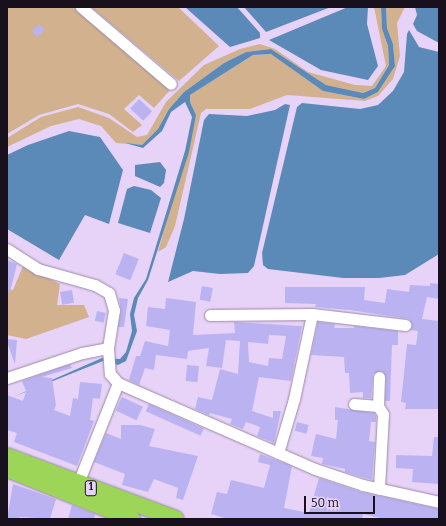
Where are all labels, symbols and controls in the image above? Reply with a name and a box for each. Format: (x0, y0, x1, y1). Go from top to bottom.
road number: 1 (84, 480, 98, 496)
scale bar (306, 488, 377, 514)
text: 50 m (311, 496, 339, 510)

